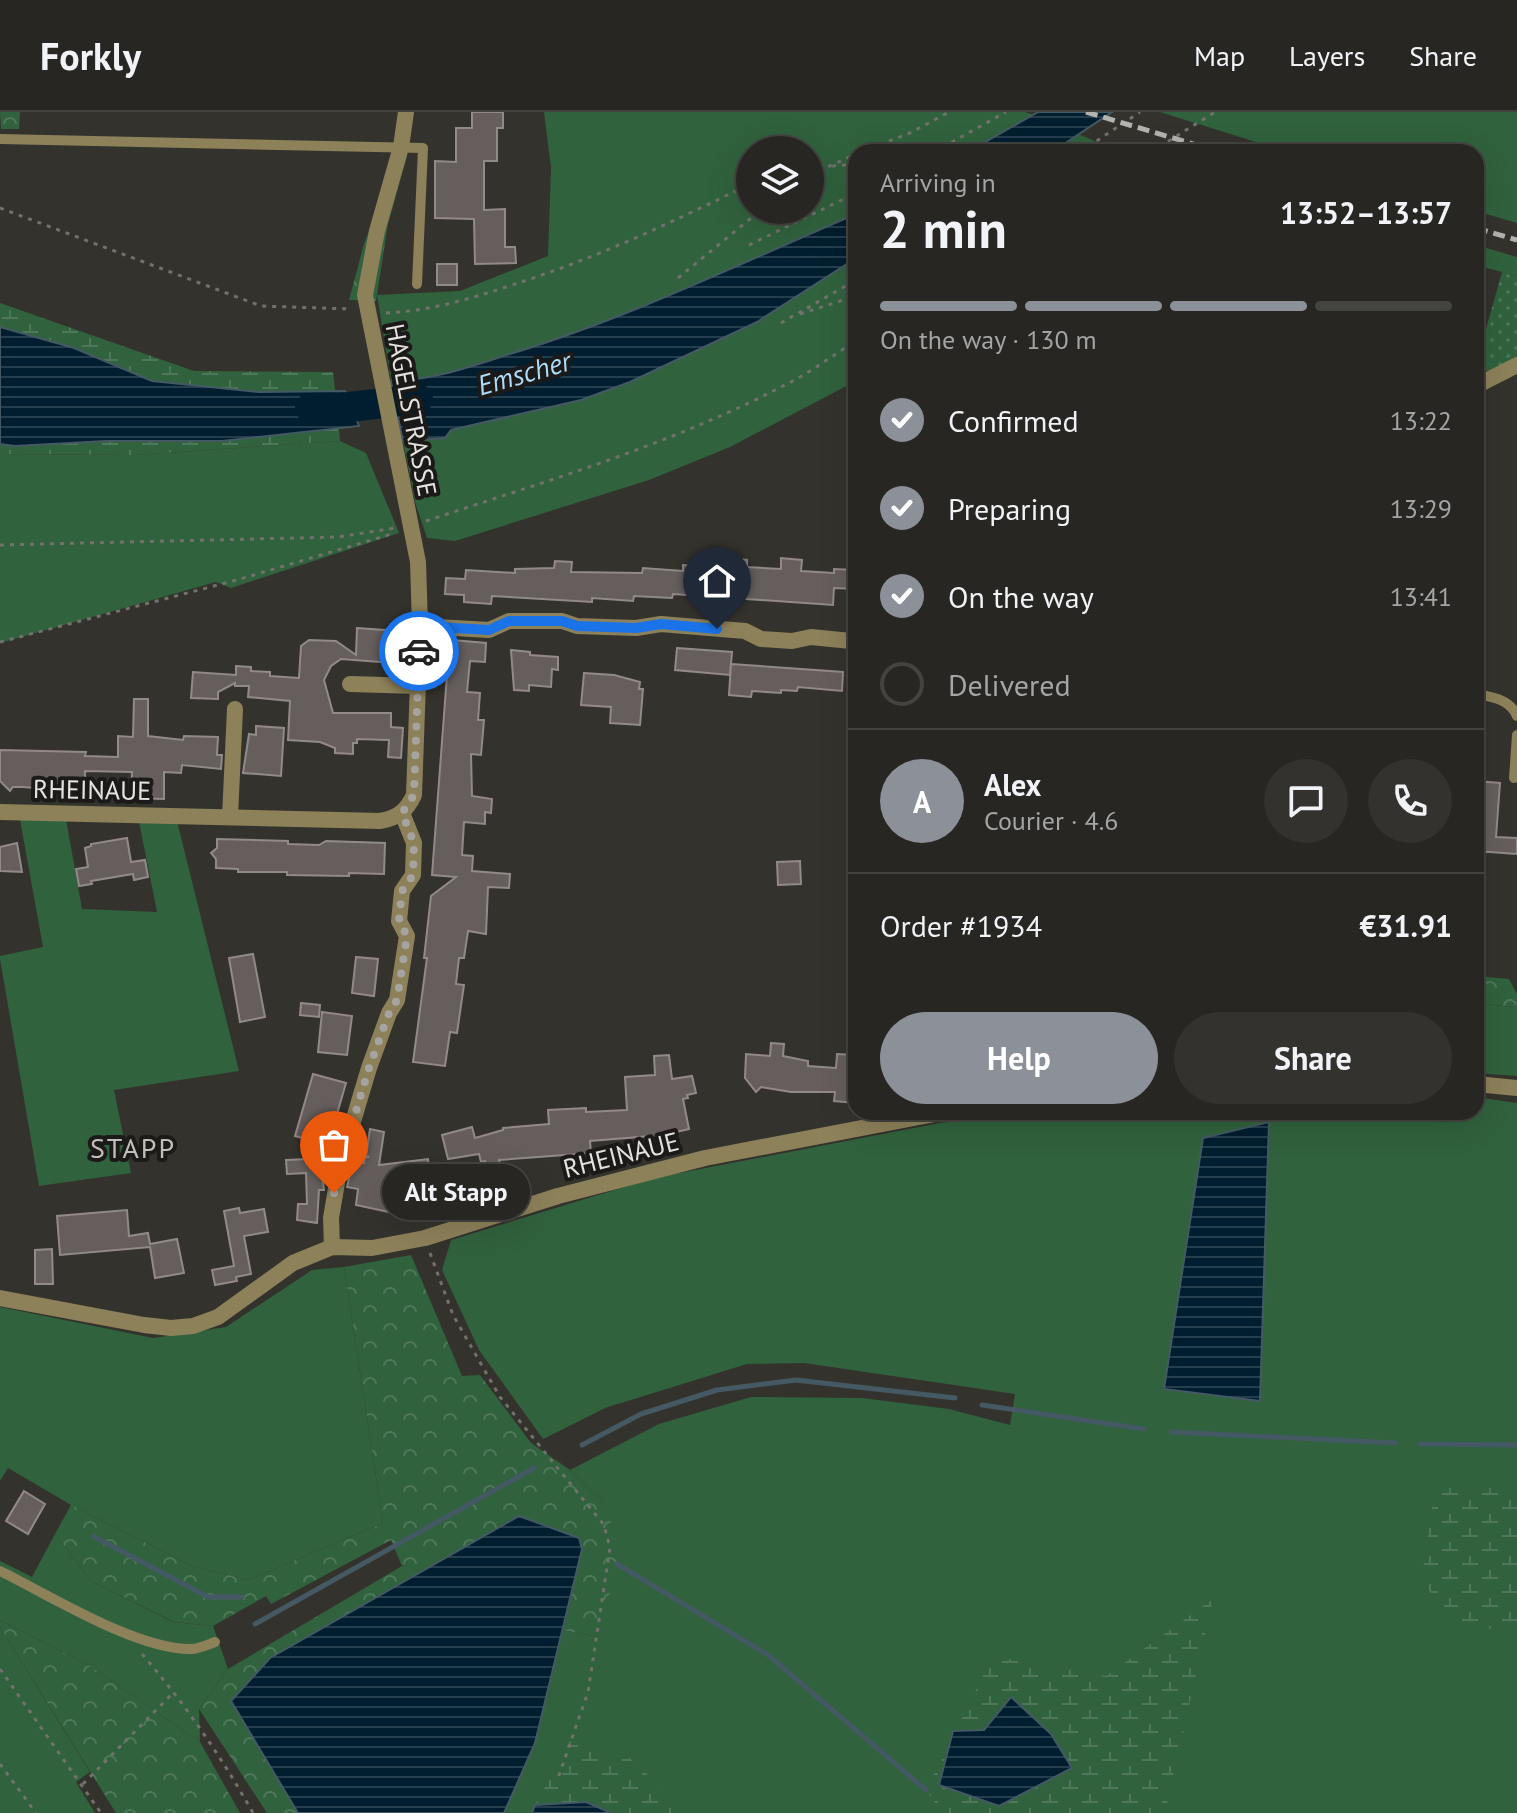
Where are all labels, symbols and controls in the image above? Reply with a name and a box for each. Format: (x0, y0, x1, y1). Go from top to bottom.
text: Forkly (40, 31, 141, 80)
text: Map (1194, 37, 1245, 74)
text: Layers (1289, 37, 1365, 74)
text: Share (1409, 37, 1477, 74)
map controls (736, 136, 824, 224)
button: layers (736, 136, 824, 224)
text: Arriving in (880, 166, 996, 199)
text: 13:52–13:57 (1280, 193, 1452, 232)
text: 2 min (880, 195, 1007, 262)
street label: HAGELSTRASSE (379, 321, 444, 499)
text: On the way · 130 m (880, 323, 1097, 356)
water label: Emscher (473, 341, 577, 403)
icon: check (880, 398, 924, 442)
text: Confirmed (948, 401, 1079, 440)
text: 13:22 (1390, 404, 1452, 437)
icon: check (880, 486, 924, 530)
text: Preparing (948, 489, 1071, 528)
text: 13:29 (1390, 492, 1452, 525)
pin (683, 547, 751, 629)
icon: home (695, 559, 739, 603)
icon: check (880, 574, 924, 618)
text: On the way (948, 577, 1094, 616)
text: 13:41 (1390, 580, 1452, 613)
courier (379, 611, 459, 691)
icon: car (397, 629, 441, 673)
text: Delivered (948, 665, 1071, 704)
button: chat (1264, 759, 1348, 843)
button: phone (1368, 759, 1452, 843)
text: Alex (984, 765, 1041, 804)
street label: RHEINAUE (33, 772, 151, 807)
text: A (913, 782, 931, 821)
text: Courier · 4.6 (984, 804, 1118, 837)
text: Order #1934 (880, 906, 1042, 945)
text: €31.91 (1360, 906, 1452, 945)
button: Help (880, 1012, 1158, 1104)
button: Share (1174, 1012, 1452, 1104)
pin (300, 1111, 368, 1193)
icon: bag (312, 1123, 356, 1167)
street label: RHEINAUE (560, 1124, 682, 1185)
district label: STAPP (90, 1129, 176, 1166)
callout: Alt Stapp (382, 1165, 530, 1221)
text: Alt Stapp (405, 1175, 507, 1208)

